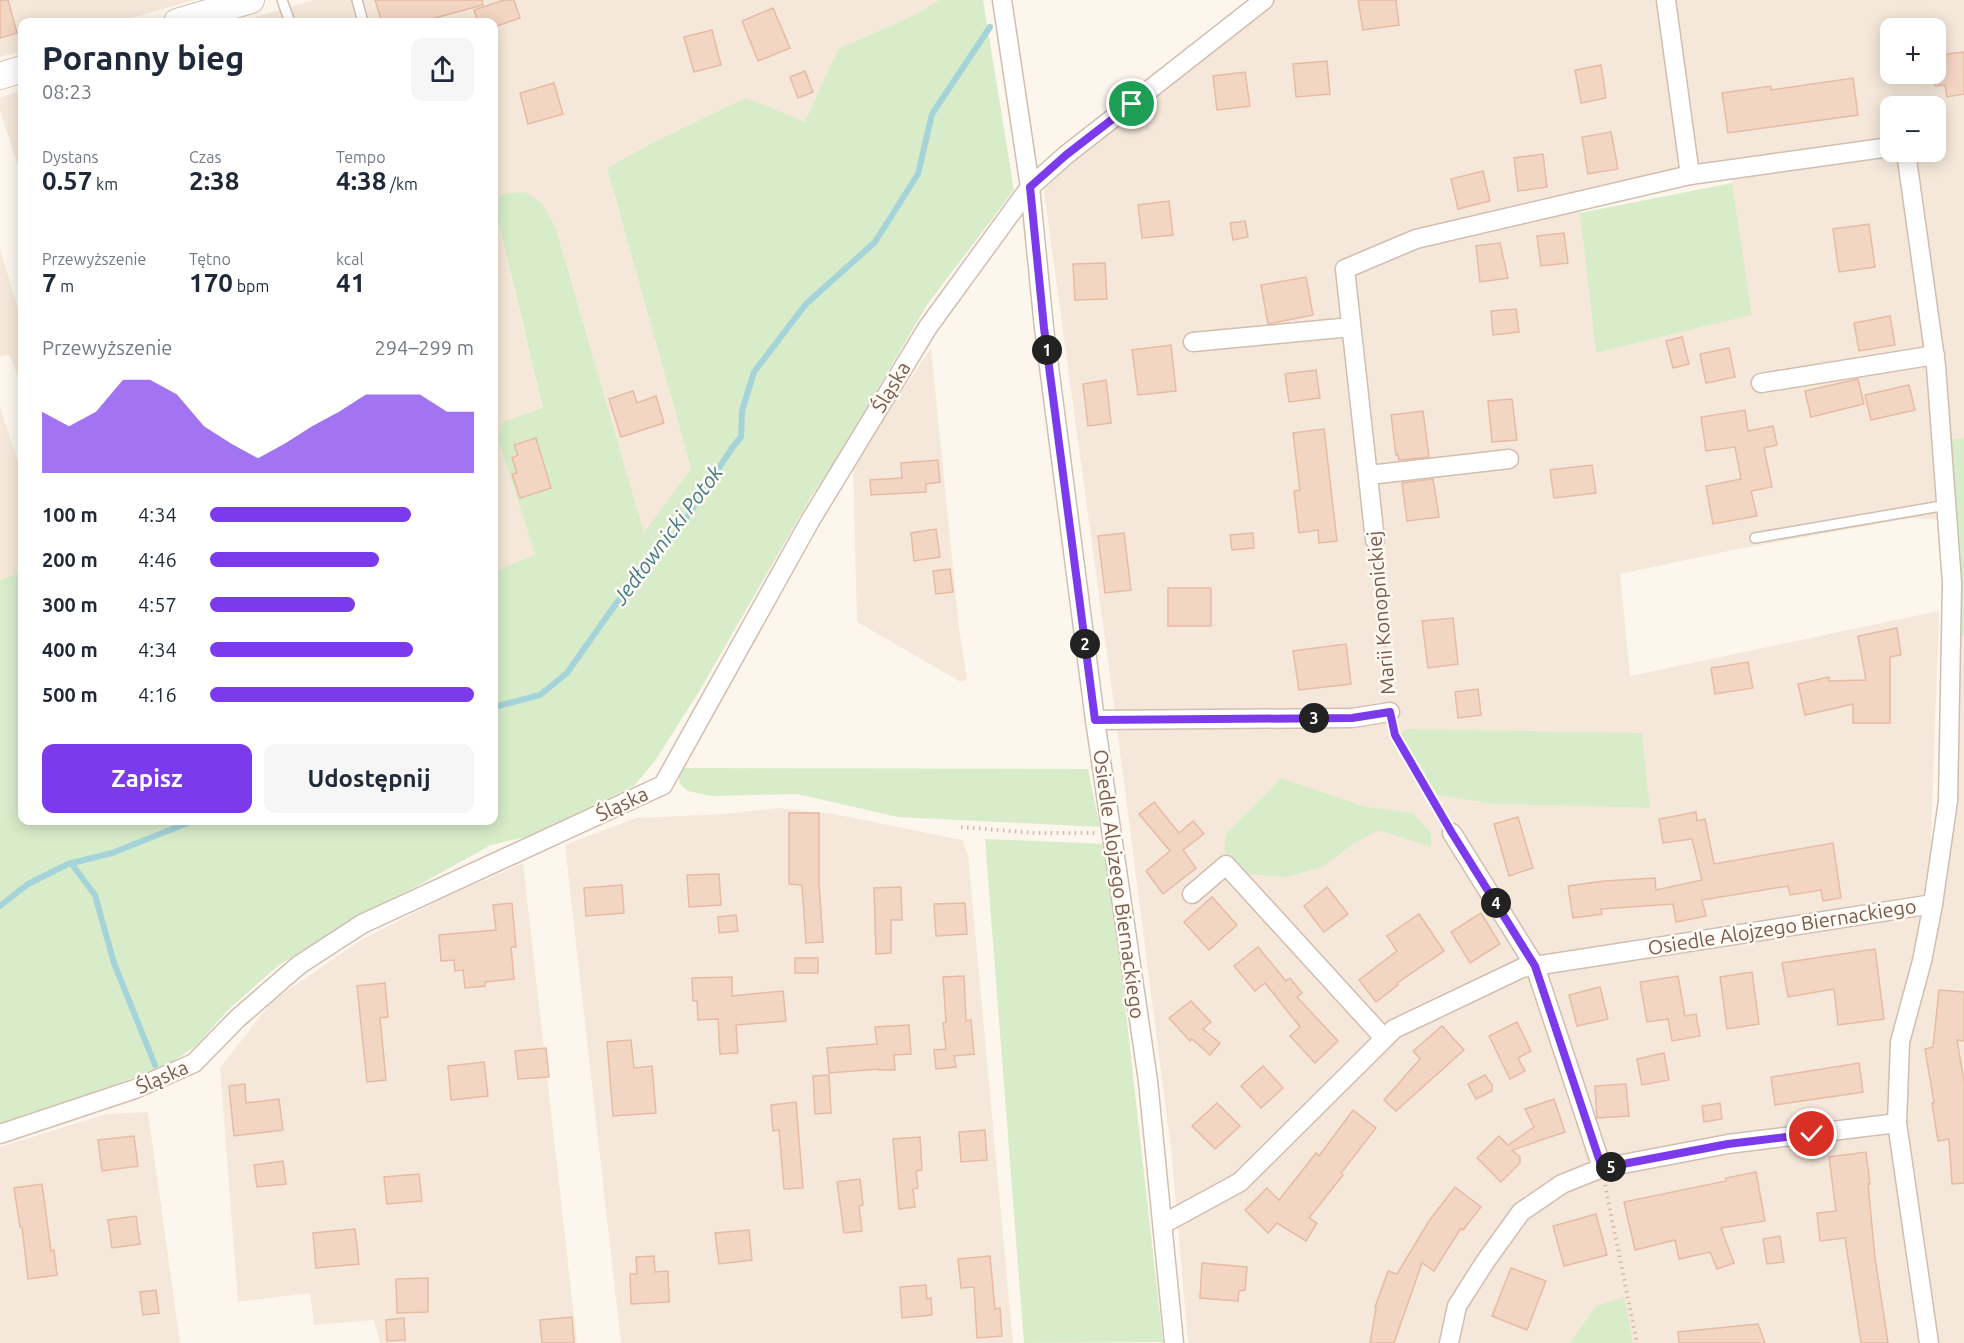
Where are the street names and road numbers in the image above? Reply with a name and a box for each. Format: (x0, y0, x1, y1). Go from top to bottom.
street label: Śląska (867, 357, 915, 416)
street label: Marii Konopnickiej (1362, 530, 1399, 696)
street label: Osiedle Alojzego Biernackiego (1089, 748, 1150, 1020)
street label: Śląska (592, 781, 652, 826)
street label: Osiedle Alojzego Biernackiego (1646, 894, 1918, 959)
street label: Śląska (132, 1055, 192, 1098)

